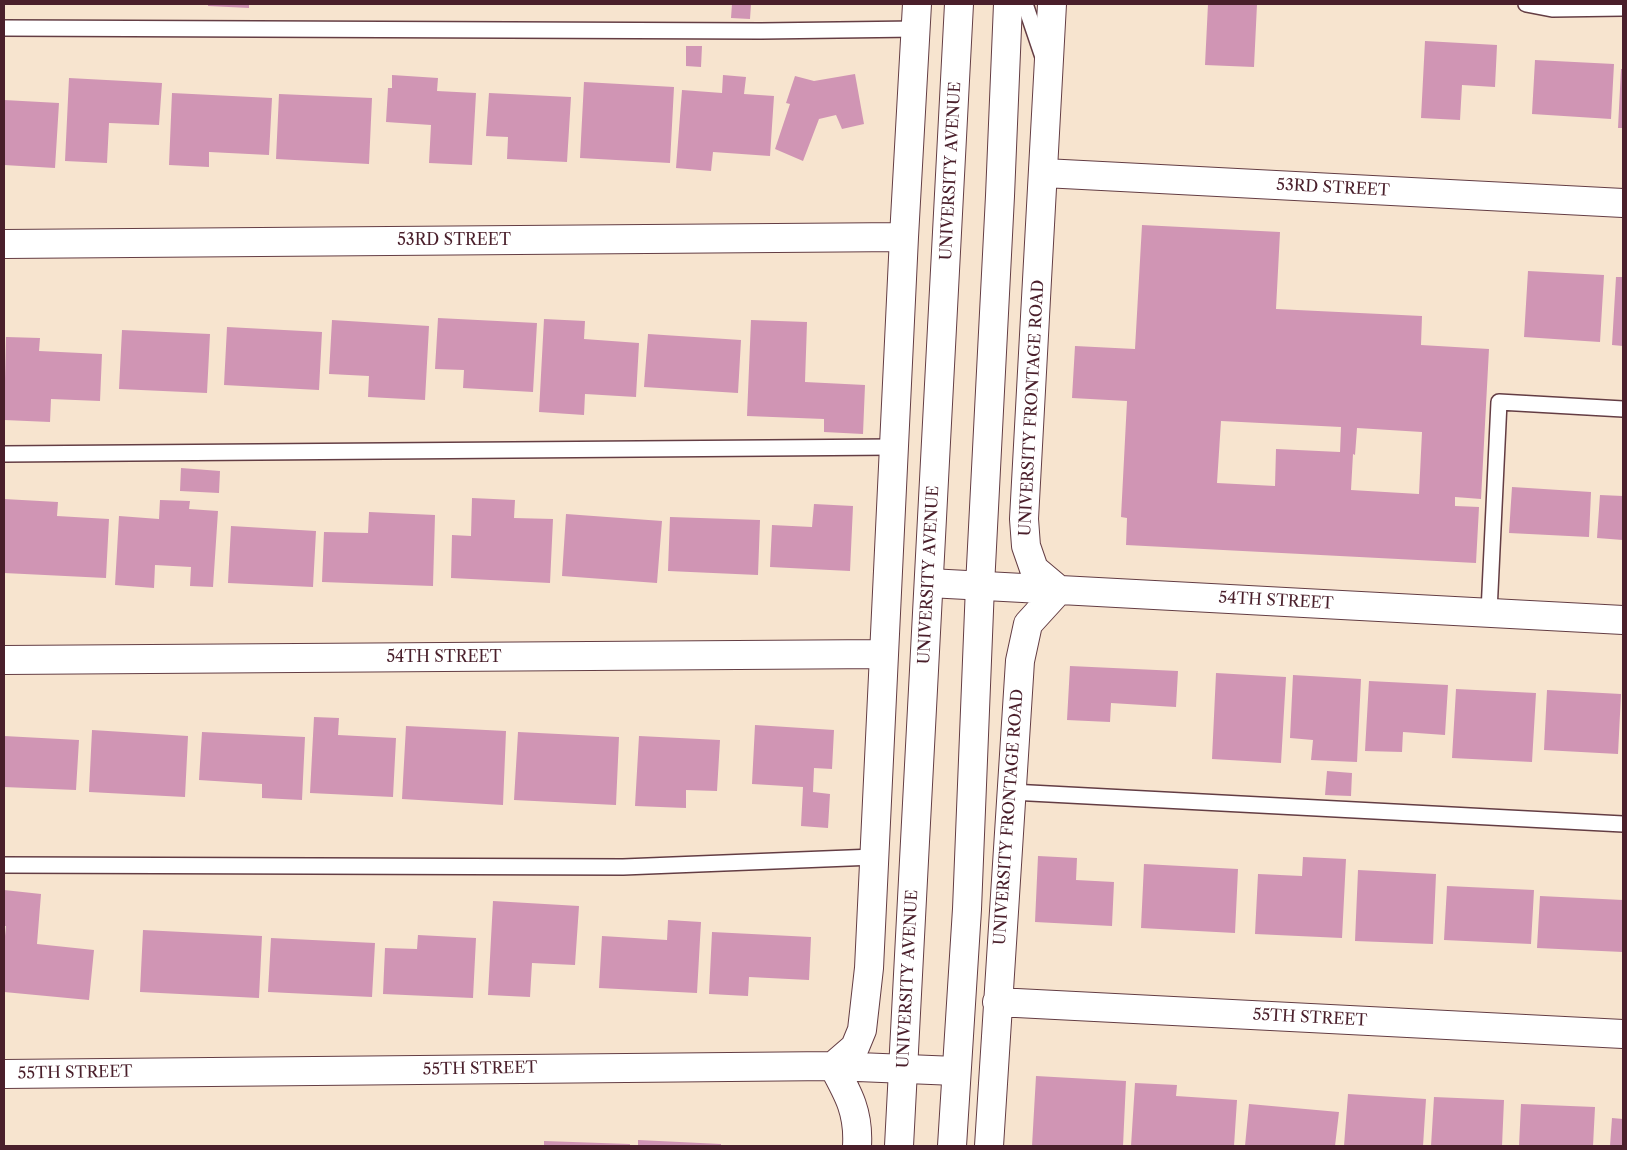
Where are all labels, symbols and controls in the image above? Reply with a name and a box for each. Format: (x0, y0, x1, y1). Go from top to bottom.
street label: UNIVERSITY AVENUE (937, 81, 965, 261)
street label: 53RD STREET (1276, 175, 1390, 201)
street label: 53RD STREET (397, 230, 511, 250)
street label: UNIVERSITY FRONTAGE ROAD (1016, 279, 1048, 537)
street label: UNIVERSITY AVENUE (915, 485, 943, 665)
street label: 54TH STREET (1218, 588, 1334, 614)
street label: 54TH STREET (386, 647, 502, 667)
street label: UNIVERSITY FRONTAGE ROAD (990, 688, 1028, 946)
street label: UNIVERSITY AVENUE (894, 889, 922, 1069)
street label: 55TH STREET (1252, 1005, 1368, 1031)
street label: 55TH STREET (423, 1058, 537, 1080)
street label: 55TH STREET (18, 1062, 132, 1084)

